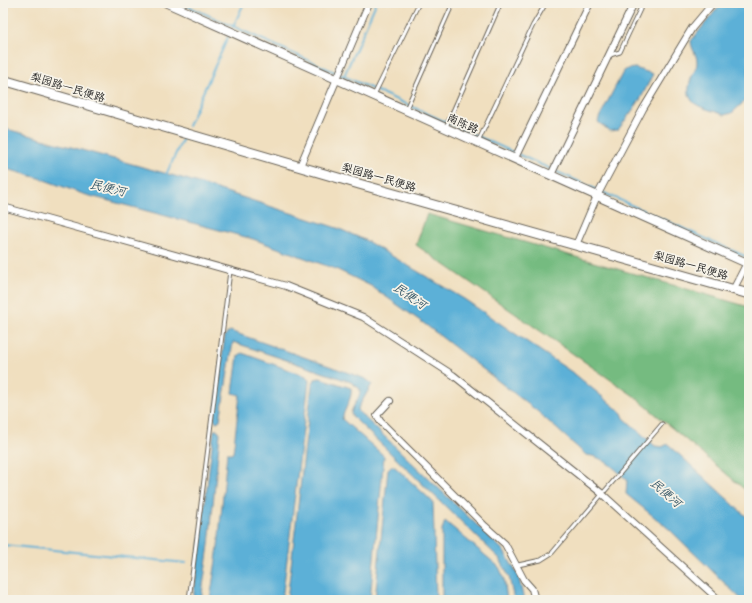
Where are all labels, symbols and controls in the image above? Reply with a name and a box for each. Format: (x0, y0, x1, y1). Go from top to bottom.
street label: 梨园路一民便路 (29, 69, 107, 105)
street label: 南陈路 (445, 110, 481, 136)
street label: 梨园路一民便路 (340, 160, 418, 194)
water label: 民便河 (89, 176, 129, 199)
street label: 梨园路一民便路 (652, 248, 730, 282)
water label: 民便河 (391, 279, 431, 313)
water label: 民便河 (648, 475, 686, 511)

